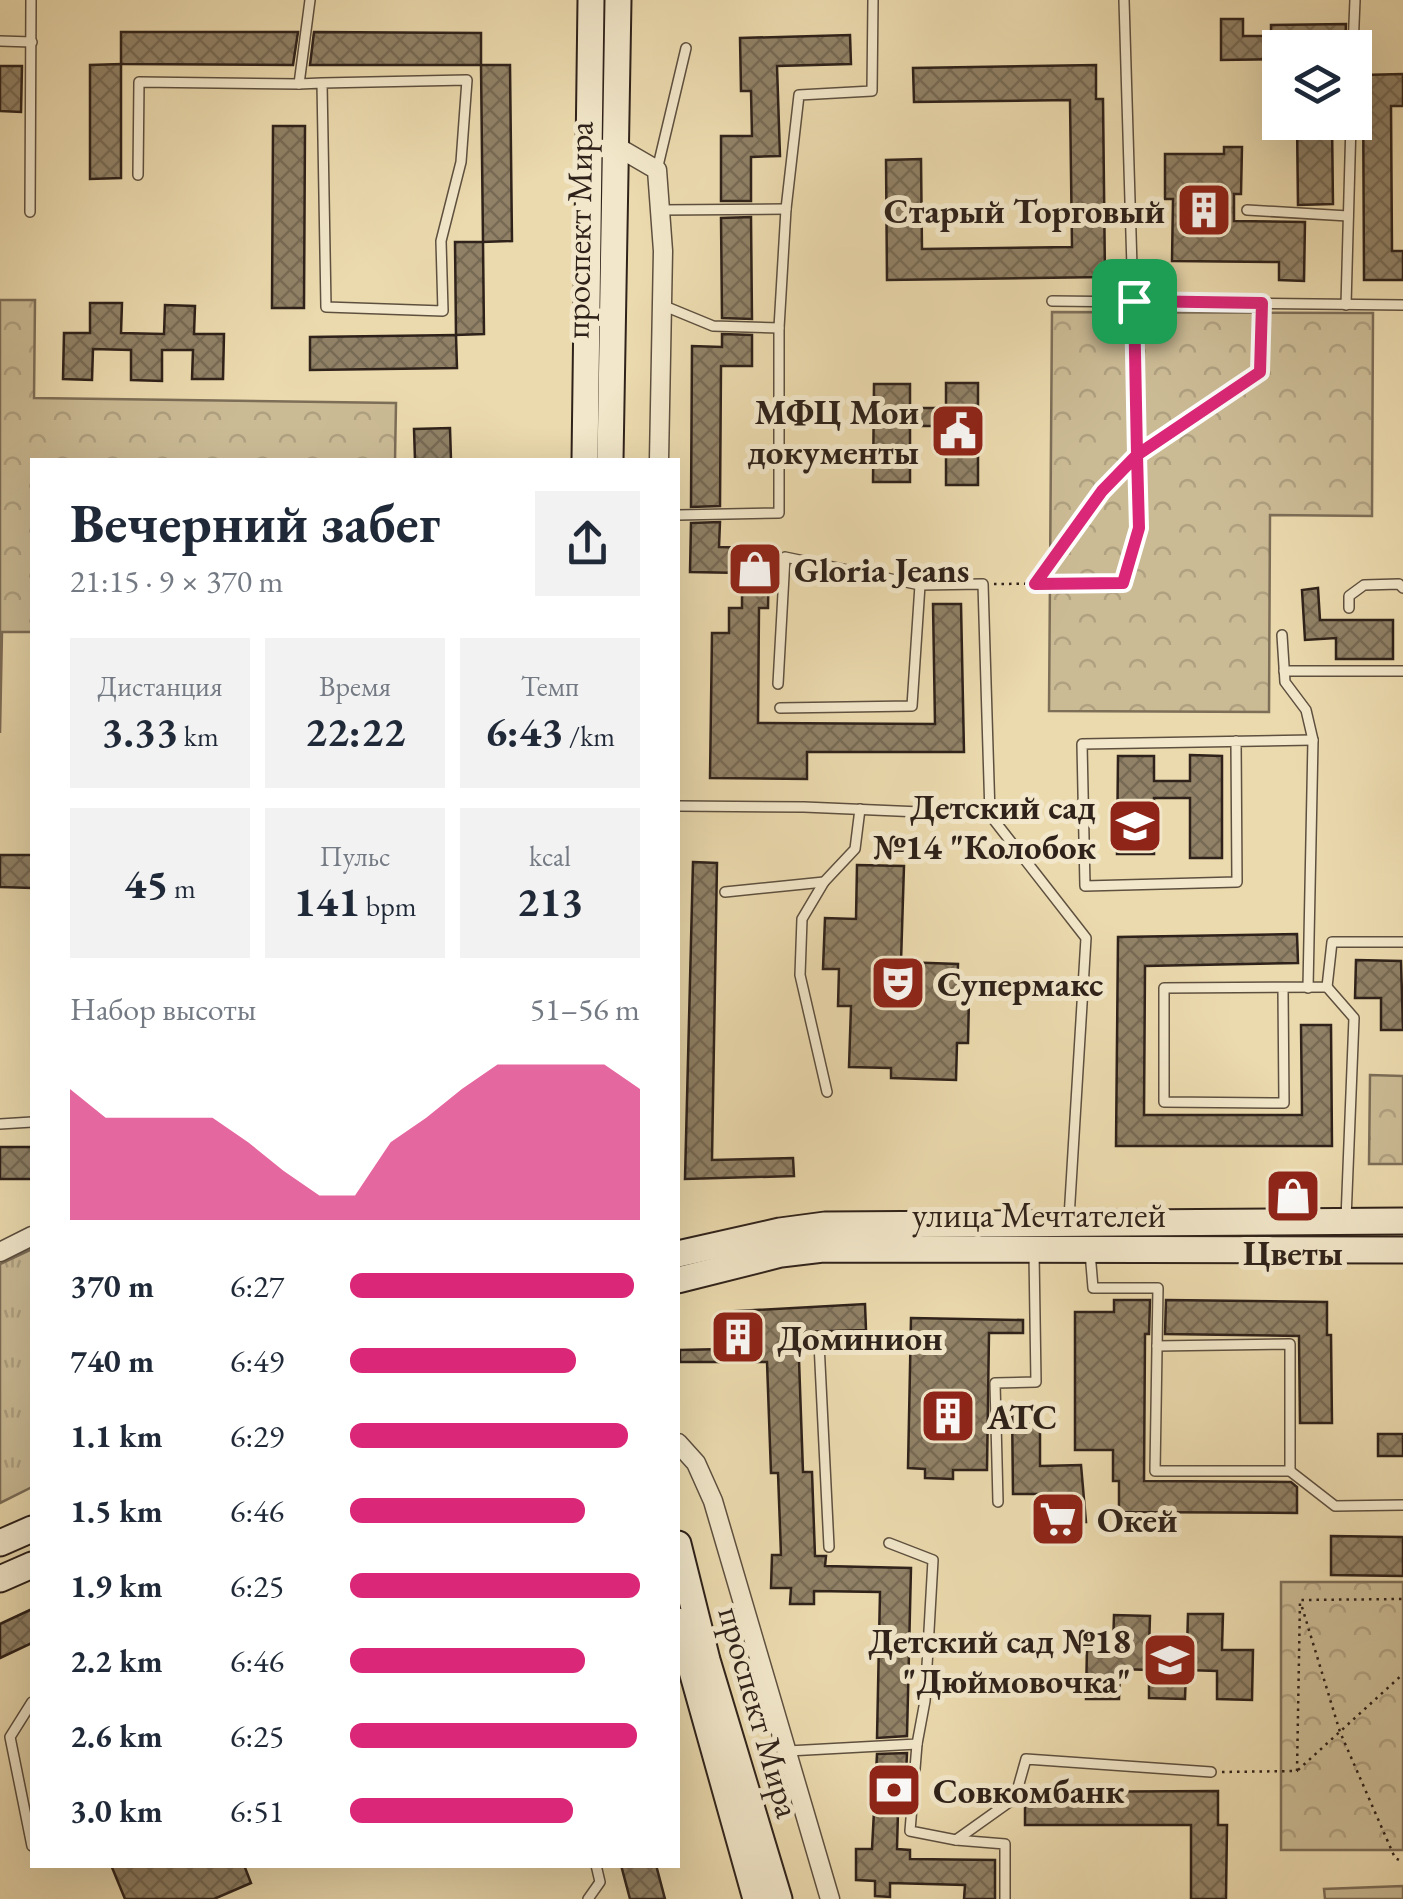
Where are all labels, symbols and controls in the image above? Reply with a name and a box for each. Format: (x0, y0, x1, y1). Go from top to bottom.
map controls (1262, 30, 1372, 140)
button: layers (1262, 30, 1372, 140)
street label: проспект Мира (554, 121, 603, 339)
building icon: Старый Торговый (1174, 180, 1234, 240)
place label: Старый Торговый (884, 188, 1165, 233)
pin (1092, 259, 1177, 344)
icon: arrive (1107, 274, 1162, 329)
place label: МФЦ Мои документы (747, 389, 919, 474)
public building icon: МФЦ Мои документы (928, 401, 988, 461)
text: Вечерний забег (70, 487, 440, 558)
button: share (535, 491, 640, 596)
shop icon: Gloria Jeans (725, 539, 785, 599)
place label: Gloria Jeans (794, 547, 969, 592)
text: 21:15 · 9 × 370 m (70, 560, 283, 602)
text: Дистанция (98, 668, 222, 704)
text: Время (319, 668, 391, 704)
text: Темп (521, 668, 579, 704)
text: 3.33 (101, 704, 178, 759)
text: 22:22 (305, 704, 405, 759)
text: 6:43 (485, 704, 563, 759)
text: km (178, 718, 219, 754)
text: /km (563, 718, 615, 754)
place label: Детский сад №14 "Колобок (873, 784, 1097, 869)
school or university icon: Детский сад №14 "Колобок (1105, 796, 1165, 856)
text: Пульс (320, 838, 390, 874)
text: kcal (529, 838, 571, 874)
text: 45 (124, 856, 169, 911)
text: m (169, 870, 196, 906)
text: 141 (294, 874, 360, 929)
text: 213 (517, 874, 583, 929)
text: bpm (360, 888, 417, 924)
theatre icon: Супермакс (868, 953, 928, 1013)
place label: Супермакс (937, 961, 1103, 1006)
text: Набор высоты (70, 988, 256, 1030)
text: 51–56 m (530, 988, 640, 1030)
shop icon: Цветы (1263, 1166, 1323, 1226)
street label: улица Мечтателей (912, 1192, 1166, 1238)
place label: Цветы (1243, 1230, 1343, 1275)
text: 370 m (70, 1265, 154, 1307)
text: 6:27 (230, 1265, 284, 1307)
building icon: Доминион (708, 1307, 768, 1367)
place label: Доминион (777, 1315, 942, 1360)
text: 740 m (70, 1340, 154, 1382)
text: 6:49 (230, 1340, 284, 1382)
building icon: АТС (918, 1386, 978, 1446)
place label: АТС (986, 1394, 1057, 1439)
text: 1.1 km (70, 1415, 163, 1457)
text: 6:29 (230, 1415, 284, 1457)
supermarket icon: Окей (1028, 1489, 1088, 1549)
text: 1.5 km (70, 1490, 163, 1532)
text: 6:46 (230, 1490, 284, 1532)
place label: Окей (1097, 1497, 1178, 1542)
text: 1.9 km (70, 1565, 163, 1607)
text: 6:25 (230, 1565, 284, 1607)
street label: проспект Мира (707, 1601, 812, 1823)
place label: Детский сад №18 "Дюймовочка" (868, 1618, 1131, 1703)
school or university icon: Детский сад №18 "Дюймовочка" (1140, 1630, 1200, 1690)
text: 2.2 km (70, 1640, 163, 1682)
text: 6:46 (230, 1640, 284, 1682)
text: 2.6 km (70, 1715, 163, 1757)
text: 6:25 (230, 1715, 284, 1757)
bank icon: Совкомбанк (864, 1760, 924, 1820)
place label: Совкомбанк (933, 1768, 1125, 1813)
text: 3.0 km (70, 1790, 163, 1832)
text: 6:51 (230, 1790, 284, 1832)

